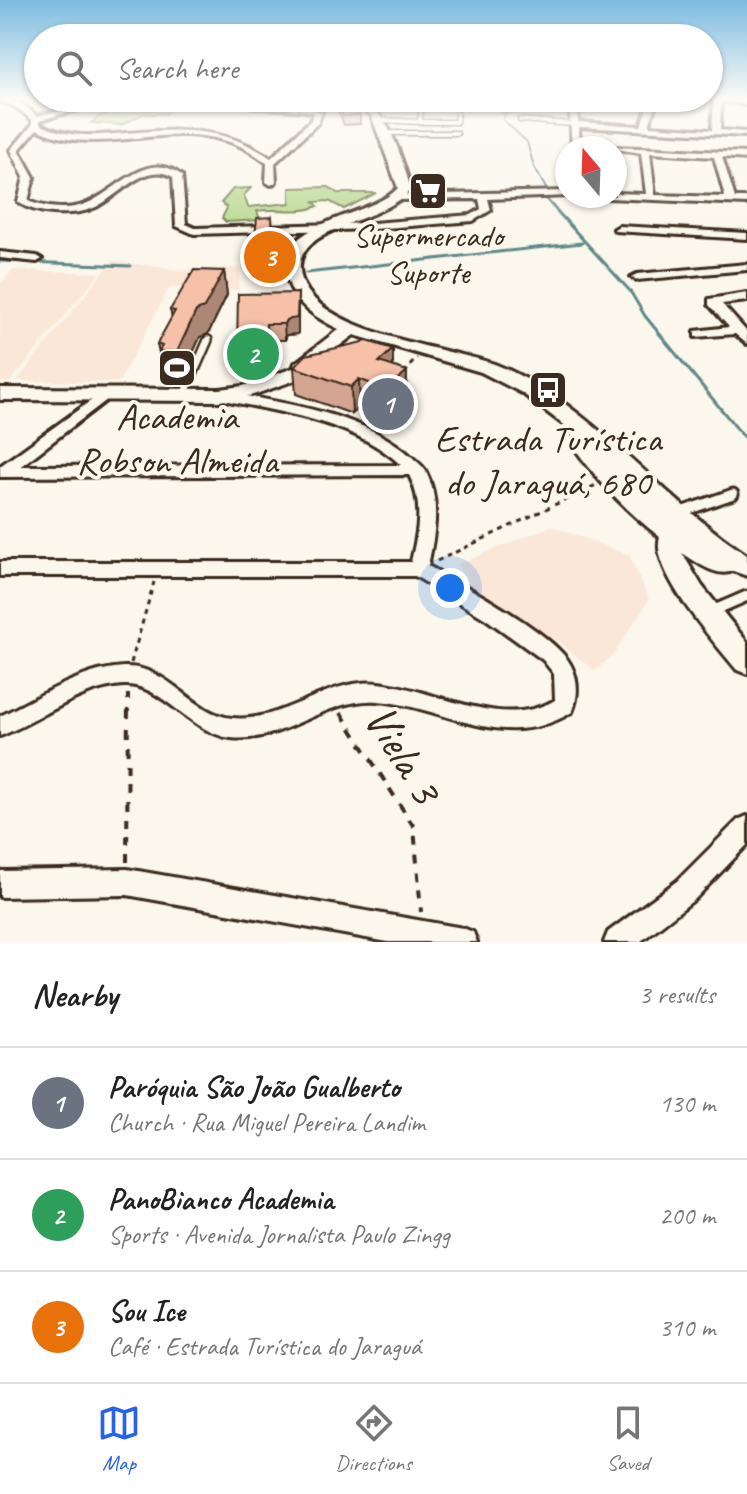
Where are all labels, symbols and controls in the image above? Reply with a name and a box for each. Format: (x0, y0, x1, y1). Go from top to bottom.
search box (24, 24, 723, 112)
icon: search (52, 46, 96, 90)
text: Search here (116, 49, 238, 87)
north arrow (555, 136, 627, 208)
supermarket icon: Supermercado Suporte (407, 170, 449, 212)
place label: Supermercado Suporte (353, 215, 507, 293)
pin: 3 (244, 227, 296, 287)
pin: 2 (227, 324, 279, 384)
sports icon: Academia Robson Almeida (156, 347, 198, 389)
bus stop icon: Estrada Turística do Jaraguá, 680 (527, 369, 569, 411)
pin: 1 (362, 374, 414, 434)
place label: Academia Robson Almeida (76, 393, 280, 484)
place label: Estrada Turística do Jaraguá, 680 (435, 415, 664, 506)
your location (430, 568, 470, 608)
street label: Viela 3 (351, 694, 456, 817)
text: Nearby (32, 973, 118, 1016)
text: 3 results (639, 978, 715, 1011)
text: Paróquia São João Gualberto (108, 1068, 400, 1106)
text: 1 (52, 1087, 64, 1120)
text: 130 m (659, 1087, 715, 1120)
text: Church · Rua Miguel Pereira Landim (108, 1106, 425, 1139)
text: PanoBianco Academia (108, 1180, 334, 1218)
text: 2 (52, 1199, 64, 1232)
text: 200 m (659, 1199, 715, 1232)
text: Sports · Avenida Jornalista Paulo Zingg (108, 1218, 450, 1251)
text: Sou Ice (108, 1292, 185, 1330)
text: 3 (52, 1311, 64, 1344)
text: 310 m (659, 1311, 715, 1344)
text: Café · Estrada Turística do Jaraguá (108, 1330, 421, 1363)
tab: Map (97, 1401, 141, 1477)
tab: Directions (335, 1401, 412, 1477)
tab: Saved (606, 1401, 650, 1477)

